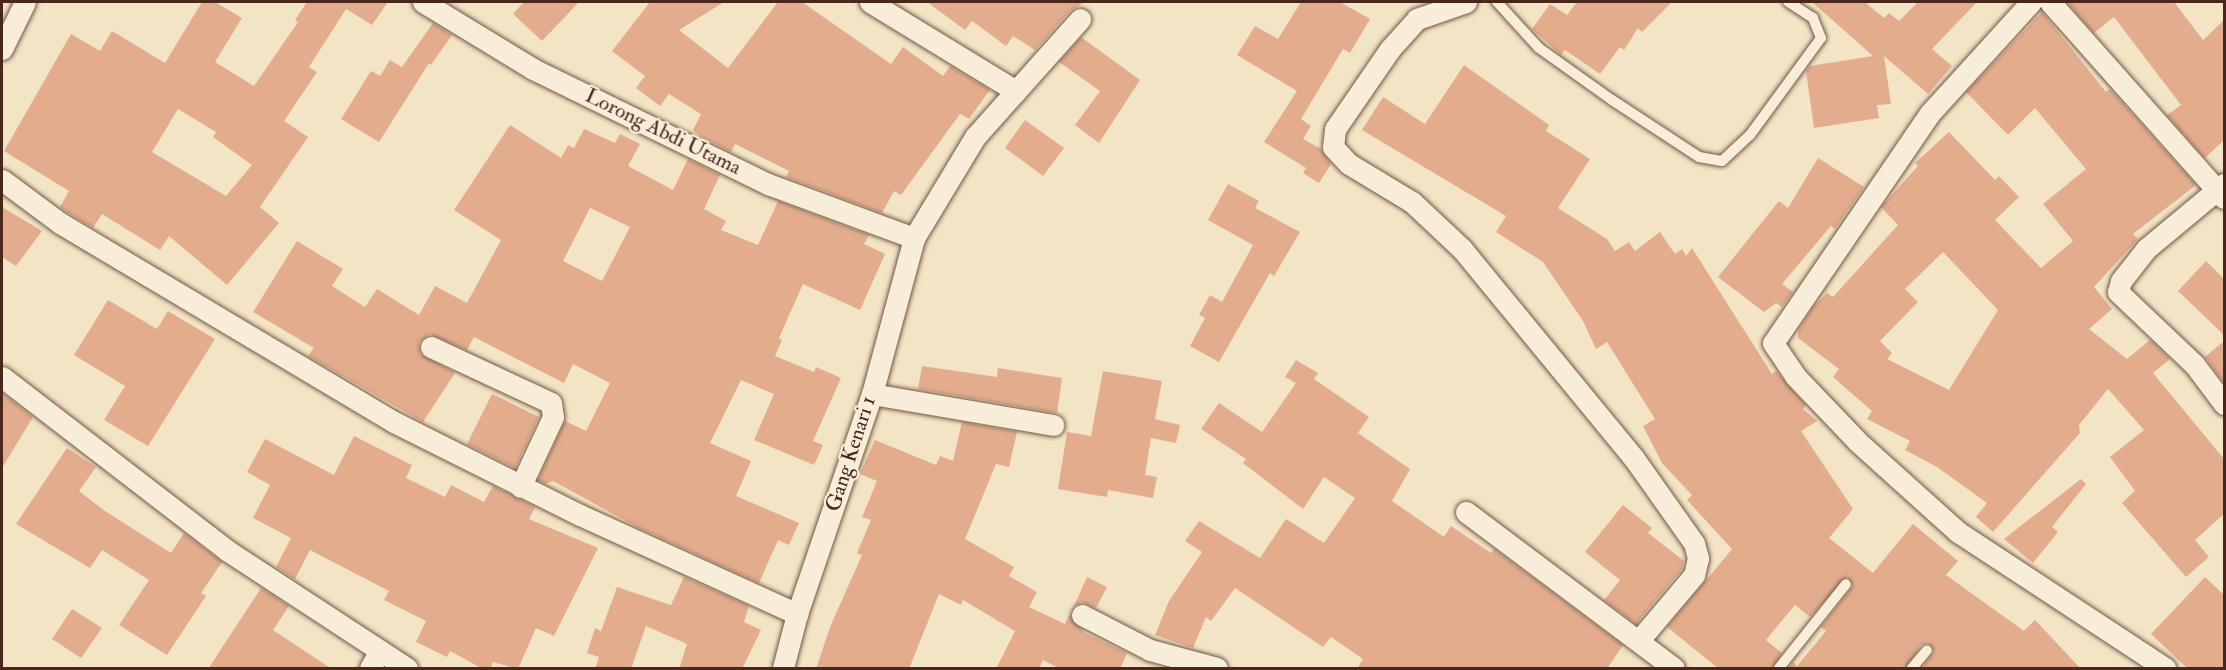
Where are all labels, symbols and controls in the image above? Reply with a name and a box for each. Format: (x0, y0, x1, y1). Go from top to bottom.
street label: Lorong Abdi Utama (581, 83, 745, 181)
street label: Gang Kenari 1 (821, 393, 881, 515)

